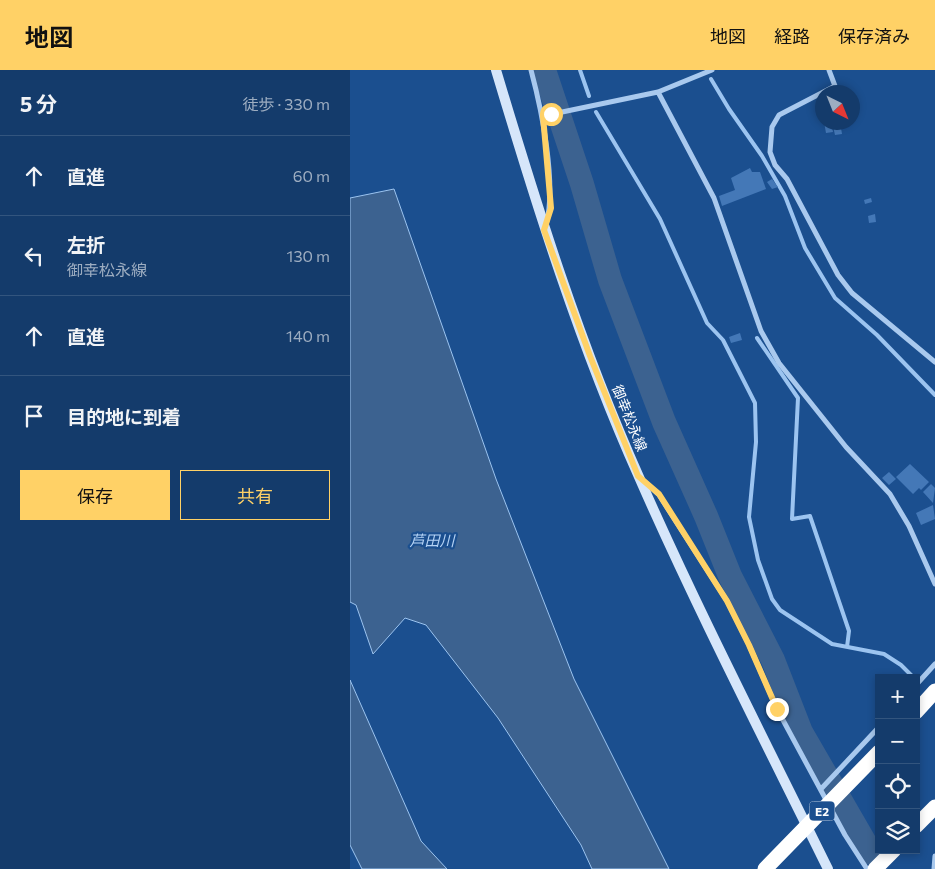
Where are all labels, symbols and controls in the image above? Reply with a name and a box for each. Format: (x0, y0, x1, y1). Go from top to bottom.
text: 地図 (25, 22, 73, 51)
text: 地図 (710, 25, 746, 47)
text: 経路 (774, 25, 810, 47)
text: 保存済み (838, 25, 910, 47)
north arrow (815, 85, 860, 130)
text: 5 分 (20, 91, 57, 116)
text: 徒歩 · 330 m (242, 94, 330, 113)
route start (540, 103, 563, 126)
icon: ahead (20, 162, 48, 190)
text: 直進 (67, 165, 105, 188)
text: 60 m (293, 166, 330, 185)
text: 左折 (67, 233, 105, 256)
icon: left (20, 242, 48, 270)
text: 130 m (287, 246, 330, 265)
text: 御幸松永線 (67, 260, 147, 279)
icon: ahead (20, 322, 48, 350)
text: 直進 (67, 325, 105, 348)
text: 140 m (286, 326, 330, 345)
street label: 御幸松永線 (609, 382, 651, 454)
icon: arrive (20, 402, 48, 430)
text: 目的地に到着 (67, 405, 181, 428)
button: 保存 (20, 470, 170, 520)
button: 共有 (180, 470, 330, 520)
water label: 芦田川 (409, 531, 456, 549)
map controls (875, 674, 920, 854)
button: + (875, 674, 920, 719)
route end (766, 698, 789, 721)
button: − (875, 719, 920, 764)
button: locate (875, 764, 920, 809)
road number: E2 (810, 801, 834, 820)
button: layers (875, 809, 920, 854)

